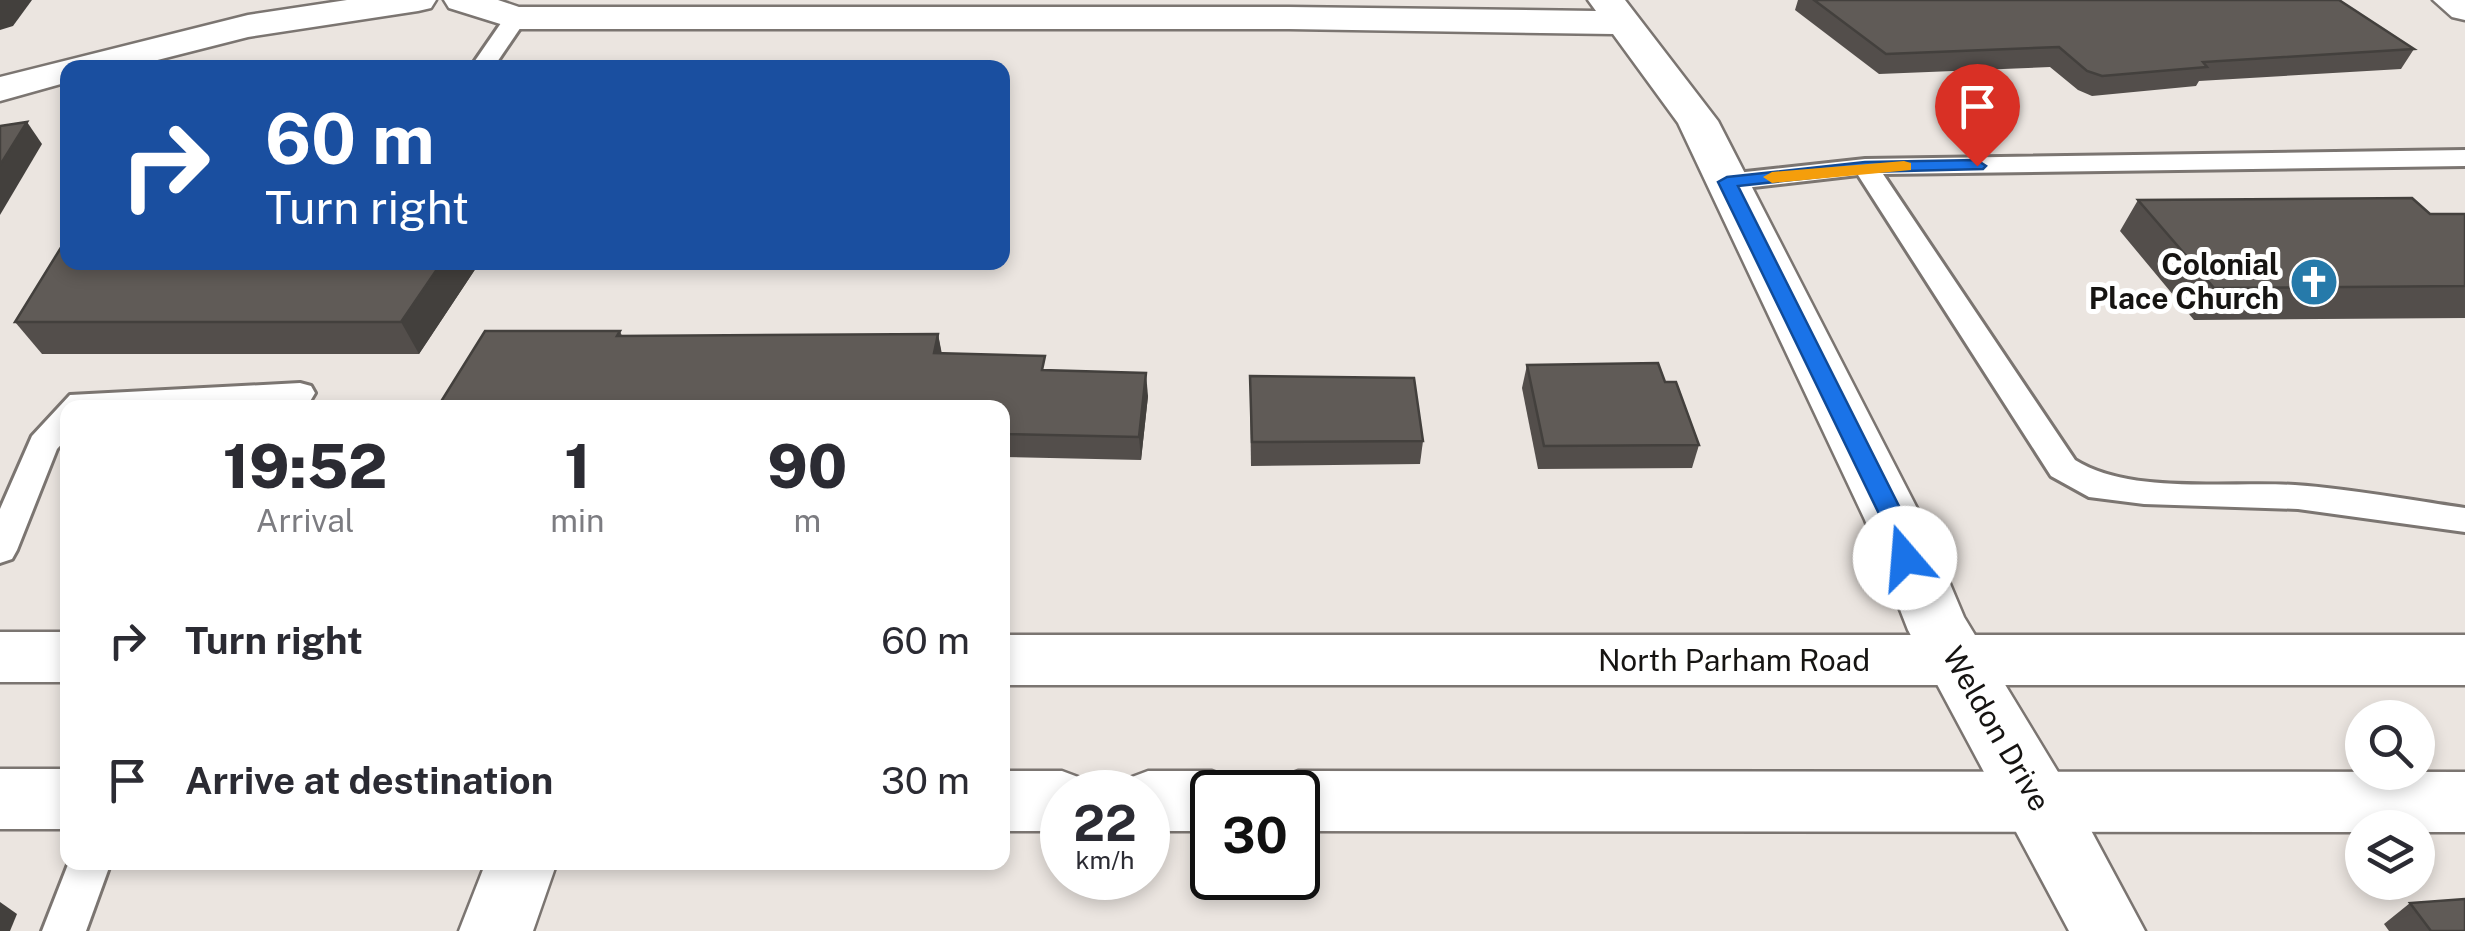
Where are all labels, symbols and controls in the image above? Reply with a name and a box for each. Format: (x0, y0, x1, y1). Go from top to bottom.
pin (1935, 64, 2020, 167)
icon: arrive (1950, 79, 2005, 134)
text: 60 m (265, 97, 435, 180)
icon: right (100, 100, 230, 230)
text: Turn right (265, 181, 469, 234)
place label: Colonial Place Church (2089, 246, 2279, 316)
church icon: Colonial Place Church (2288, 256, 2340, 308)
text: 19:52 (223, 431, 387, 502)
text: 1 (564, 431, 591, 502)
text: 90 (767, 431, 847, 502)
text: Arrival (256, 502, 355, 539)
text: min (550, 502, 605, 539)
text: m (793, 502, 821, 539)
position arrow (1853, 506, 1957, 610)
icon: right (100, 613, 155, 668)
text: Turn right (185, 618, 363, 663)
text: 60 m (881, 618, 970, 663)
street label: Weldon Drive (1935, 640, 2058, 817)
street label: North Parham Road (1598, 642, 1870, 678)
map controls (2345, 700, 2435, 900)
button: search (2345, 700, 2435, 790)
icon: arrive (100, 753, 155, 808)
text: Arrive at destination (185, 758, 553, 803)
text: 30 m (881, 758, 970, 803)
speed limit sign: 30 (1190, 770, 1320, 900)
text: 22 (1073, 793, 1137, 852)
button: layers (2345, 810, 2435, 900)
text: km/h (1076, 845, 1134, 875)

